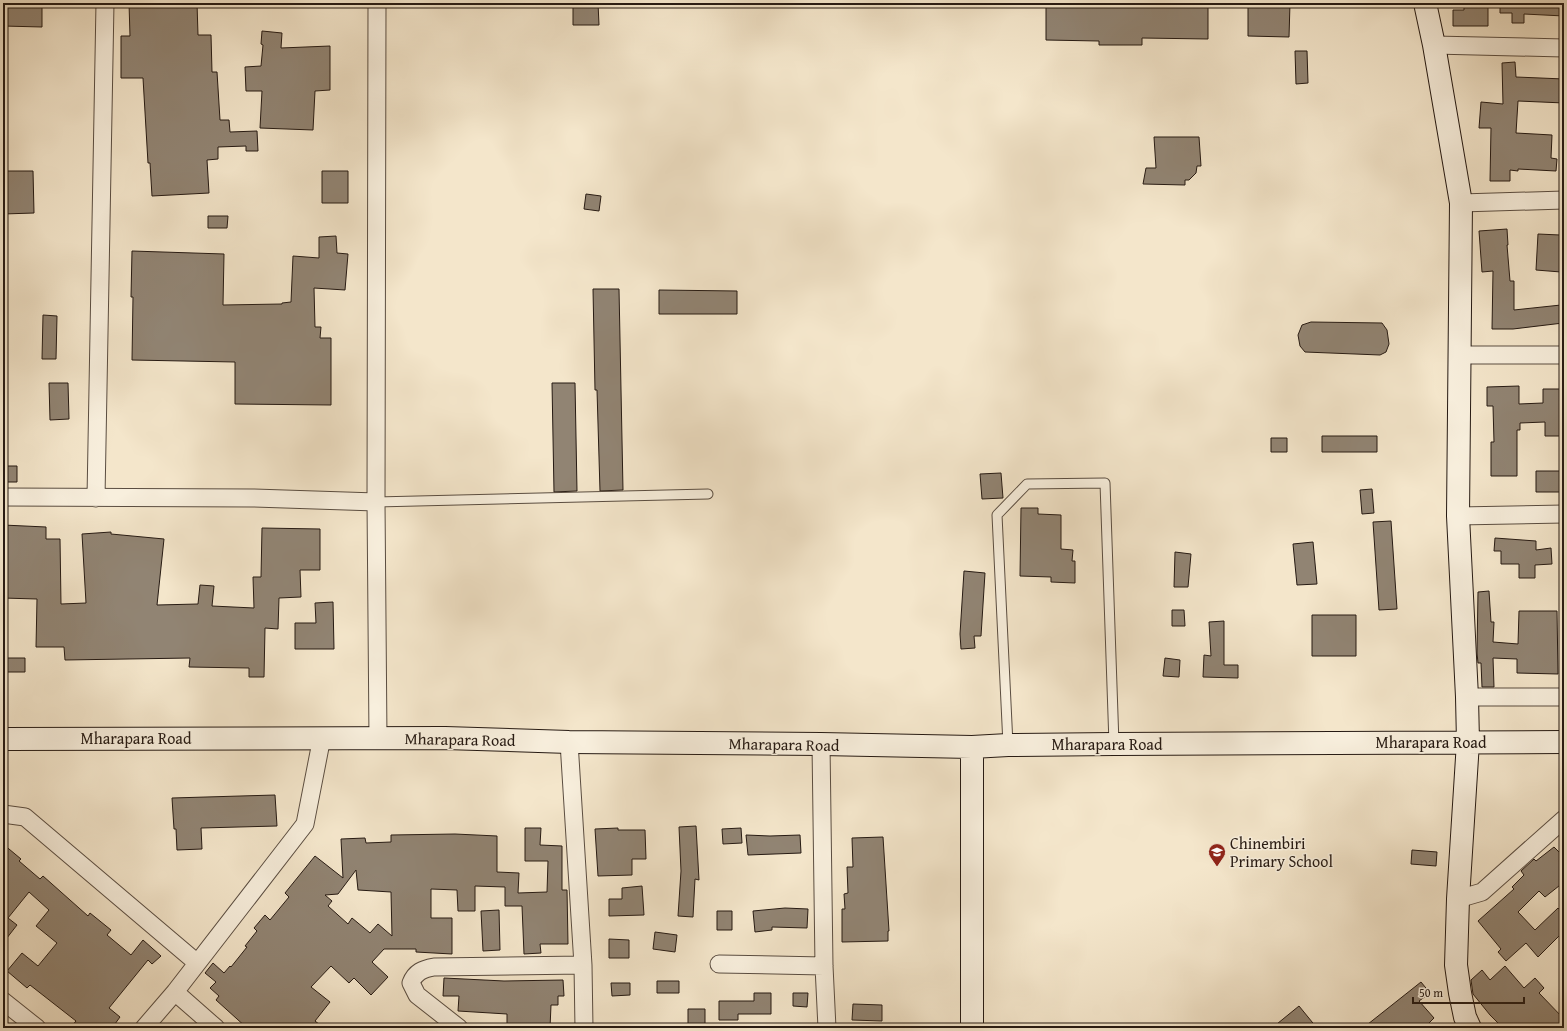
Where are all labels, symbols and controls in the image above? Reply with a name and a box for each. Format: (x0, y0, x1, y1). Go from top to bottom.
street label: Mharapara Road (81, 726, 192, 750)
street label: Mharapara Road (404, 726, 516, 752)
street label: Mharapara Road (1376, 730, 1487, 754)
street label: Mharapara Road (728, 731, 840, 757)
street label: Mharapara Road (1052, 732, 1163, 756)
place label: Chinembiri Primary School (1230, 831, 1333, 873)
school or university icon: Chinembiri Primary School (1207, 842, 1227, 867)
scale bar (1413, 979, 1524, 1005)
text: 50 m (1419, 984, 1443, 1001)

